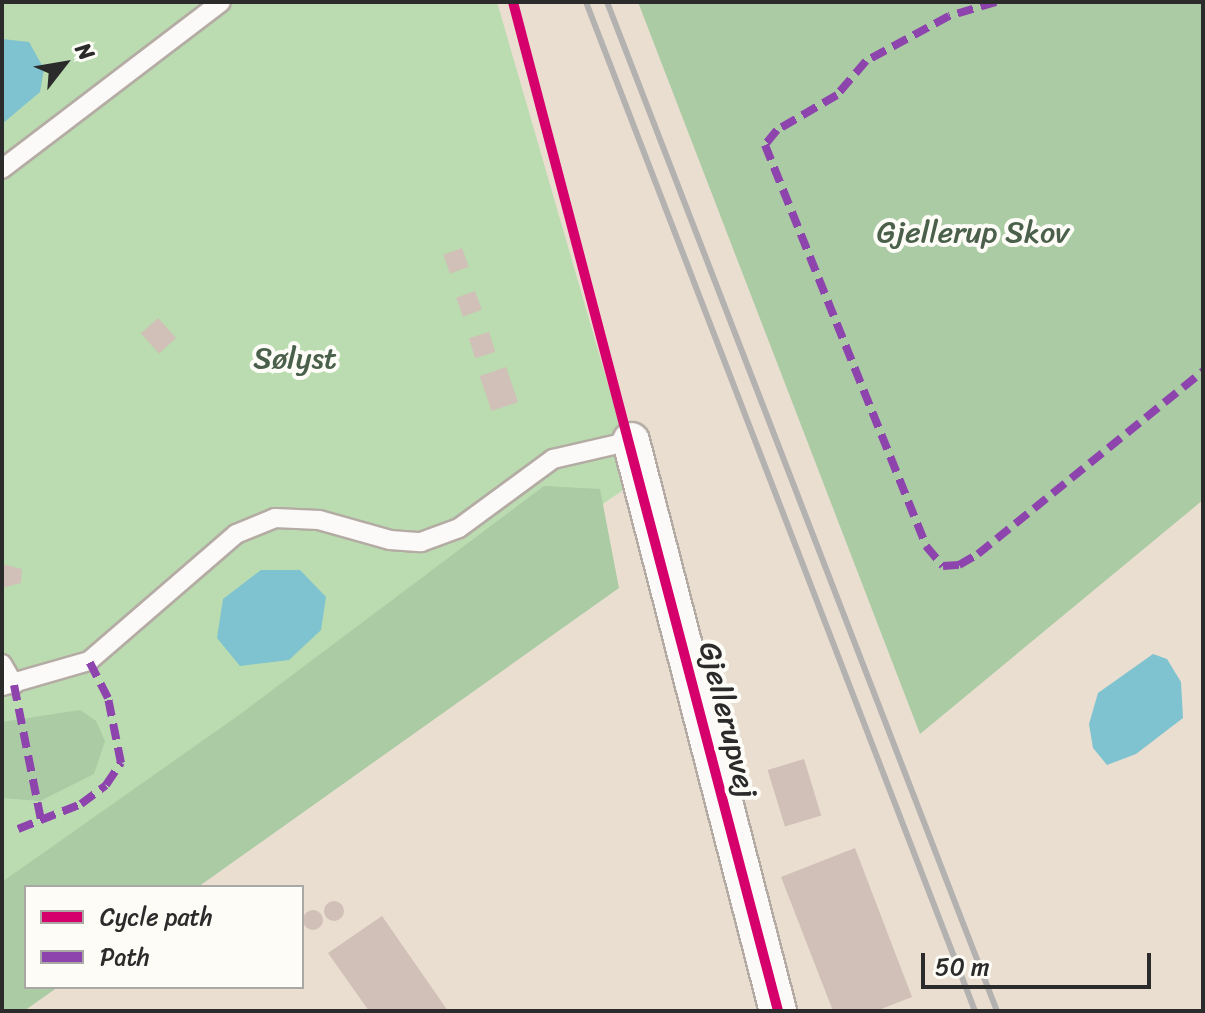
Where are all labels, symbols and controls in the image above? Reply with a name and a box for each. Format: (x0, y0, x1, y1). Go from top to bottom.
north arrow (24, 24, 104, 104)
text: N (64, 35, 106, 68)
park label: Gjellerup Skov (877, 214, 1069, 250)
park label: Sølyst (253, 340, 337, 376)
street label: Gjellerupvej (691, 638, 765, 802)
legend (24, 885, 304, 989)
text: Cycle path (100, 896, 213, 938)
text: Path (100, 936, 150, 978)
scale bar (925, 937, 1155, 987)
text: 50 m (935, 946, 990, 988)

